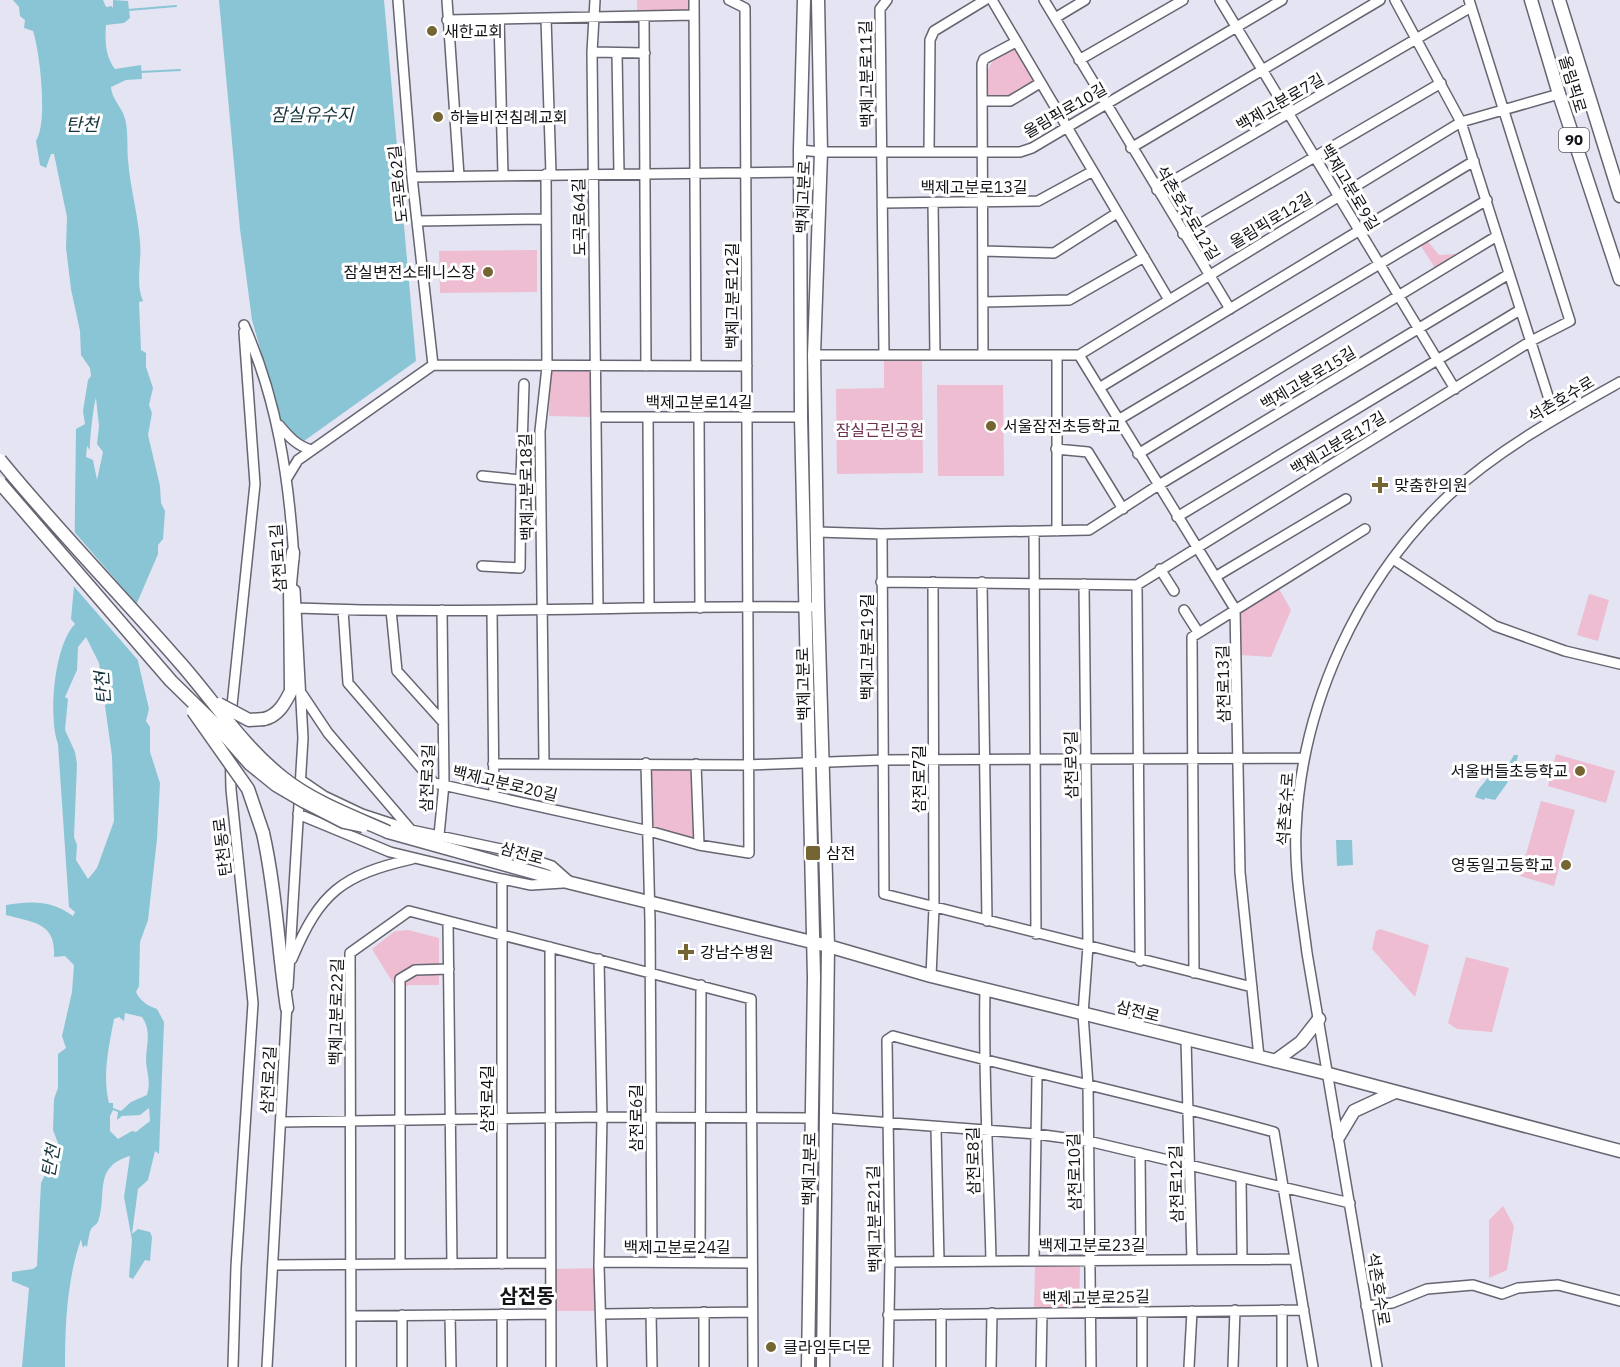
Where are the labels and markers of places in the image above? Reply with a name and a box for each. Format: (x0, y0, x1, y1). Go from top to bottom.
place label: 새한교회 (444, 21, 503, 41)
marker: 새한교회 (425, 24, 439, 38)
place label: 하늘비전침례교회 (450, 107, 568, 127)
marker: 하늘비전침례교회 (431, 110, 445, 124)
place label: 잠실변전소테니스장 (344, 262, 476, 282)
marker: 잠실변전소테니스장 (481, 265, 495, 279)
place label: 서울잠전초등학교 (1003, 416, 1121, 436)
marker: 서울잠전초등학교 (984, 419, 998, 433)
place label: 맞춤한의원 (1394, 475, 1468, 495)
marker: 맞춤한의원 (1371, 476, 1389, 494)
place label: 서울버들초등학교 (1450, 761, 1568, 781)
marker: 서울버들초등학교 (1573, 764, 1587, 778)
place label: 삼전 (826, 843, 855, 863)
marker: 삼전 (804, 844, 822, 862)
place label: 영동일고등학교 (1451, 855, 1554, 875)
marker: 영동일고등학교 (1559, 858, 1573, 872)
place label: 강남수병원 (700, 942, 774, 962)
marker: 강남수병원 (677, 943, 695, 961)
place label: 클라임투더문 (783, 1337, 872, 1357)
marker: 클라임투더문 (764, 1340, 778, 1354)

